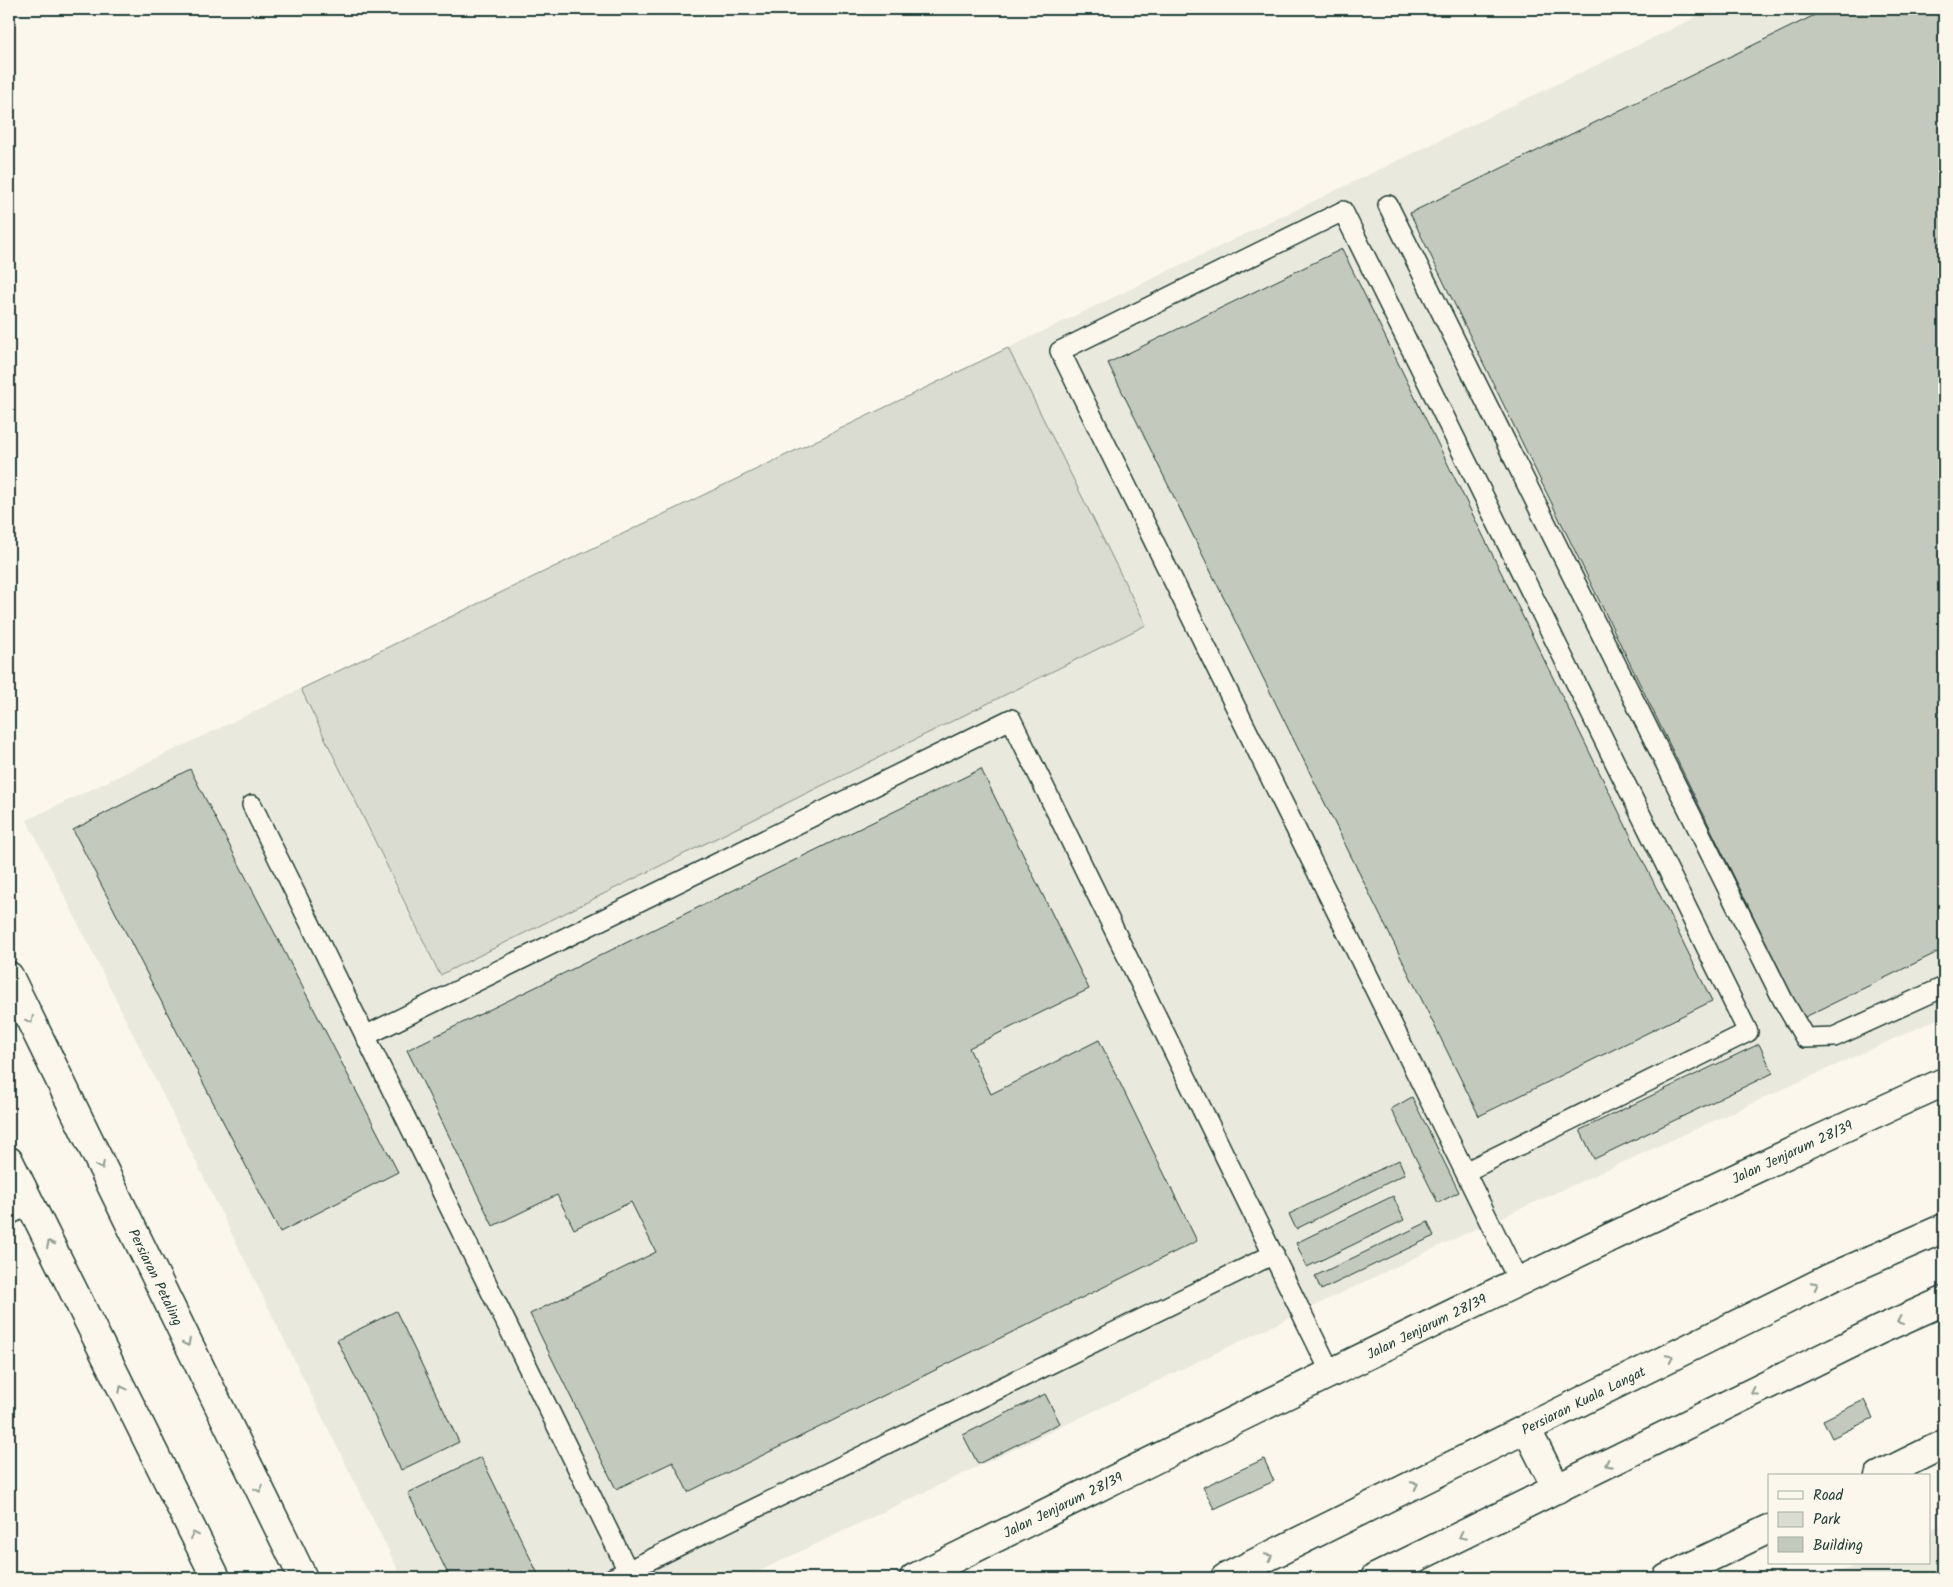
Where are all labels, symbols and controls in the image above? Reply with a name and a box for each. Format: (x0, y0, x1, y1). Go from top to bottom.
one-way arrow (24, 1015, 34, 1024)
street label: Jalan Jenjarum 28/39 (1728, 1115, 1857, 1190)
one-way arrow (95, 1161, 105, 1170)
street label: Persiaran Petaling (122, 1225, 188, 1330)
one-way arrow (46, 1240, 56, 1249)
one-way arrow (1810, 1281, 1819, 1291)
street label: Jalan Jenjarum 28/39 (1363, 1288, 1491, 1366)
one-way arrow (1896, 1315, 1905, 1325)
one-way arrow (181, 1338, 191, 1347)
one-way arrow (1665, 1354, 1674, 1364)
street label: Persiaran Kuala Langat (1518, 1361, 1650, 1441)
one-way arrow (118, 1385, 128, 1394)
one-way arrow (1750, 1386, 1759, 1396)
one-way arrow (1604, 1458, 1613, 1468)
street label: Jalan Jenjarum 28/39 (1000, 1467, 1127, 1544)
legend (1768, 1474, 1930, 1564)
one-way arrow (1409, 1481, 1418, 1491)
one-way arrow (253, 1484, 263, 1493)
text: Road (1813, 1484, 1844, 1508)
text: Park (1813, 1508, 1841, 1532)
one-way arrow (1458, 1529, 1467, 1540)
one-way arrow (190, 1531, 200, 1540)
text: Building (1813, 1534, 1863, 1558)
one-way arrow (1264, 1553, 1273, 1563)

